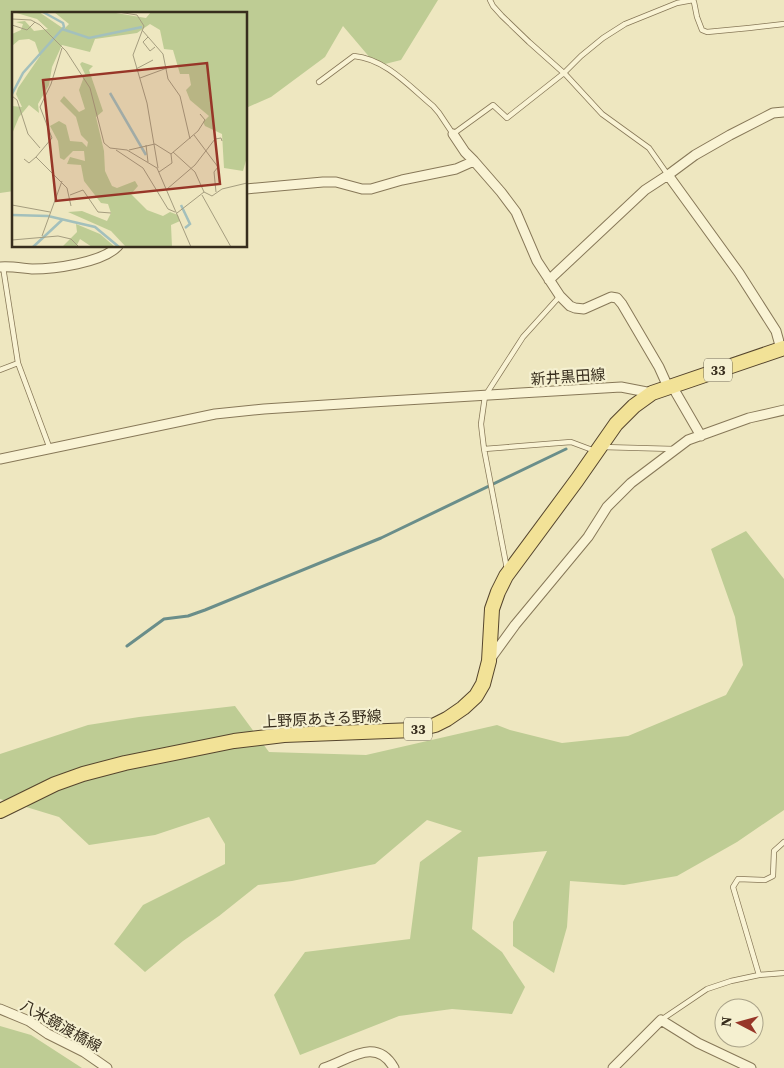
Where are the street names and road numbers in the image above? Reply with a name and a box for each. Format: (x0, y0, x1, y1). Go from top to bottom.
road number: 33 (704, 358, 732, 382)
street label: 新井黒田線 (530, 363, 606, 390)
street label: 上野原あきる野線 (262, 705, 382, 732)
road number: 33 (404, 718, 432, 741)
street label: 八米鏡渡橋線 (17, 995, 106, 1057)

